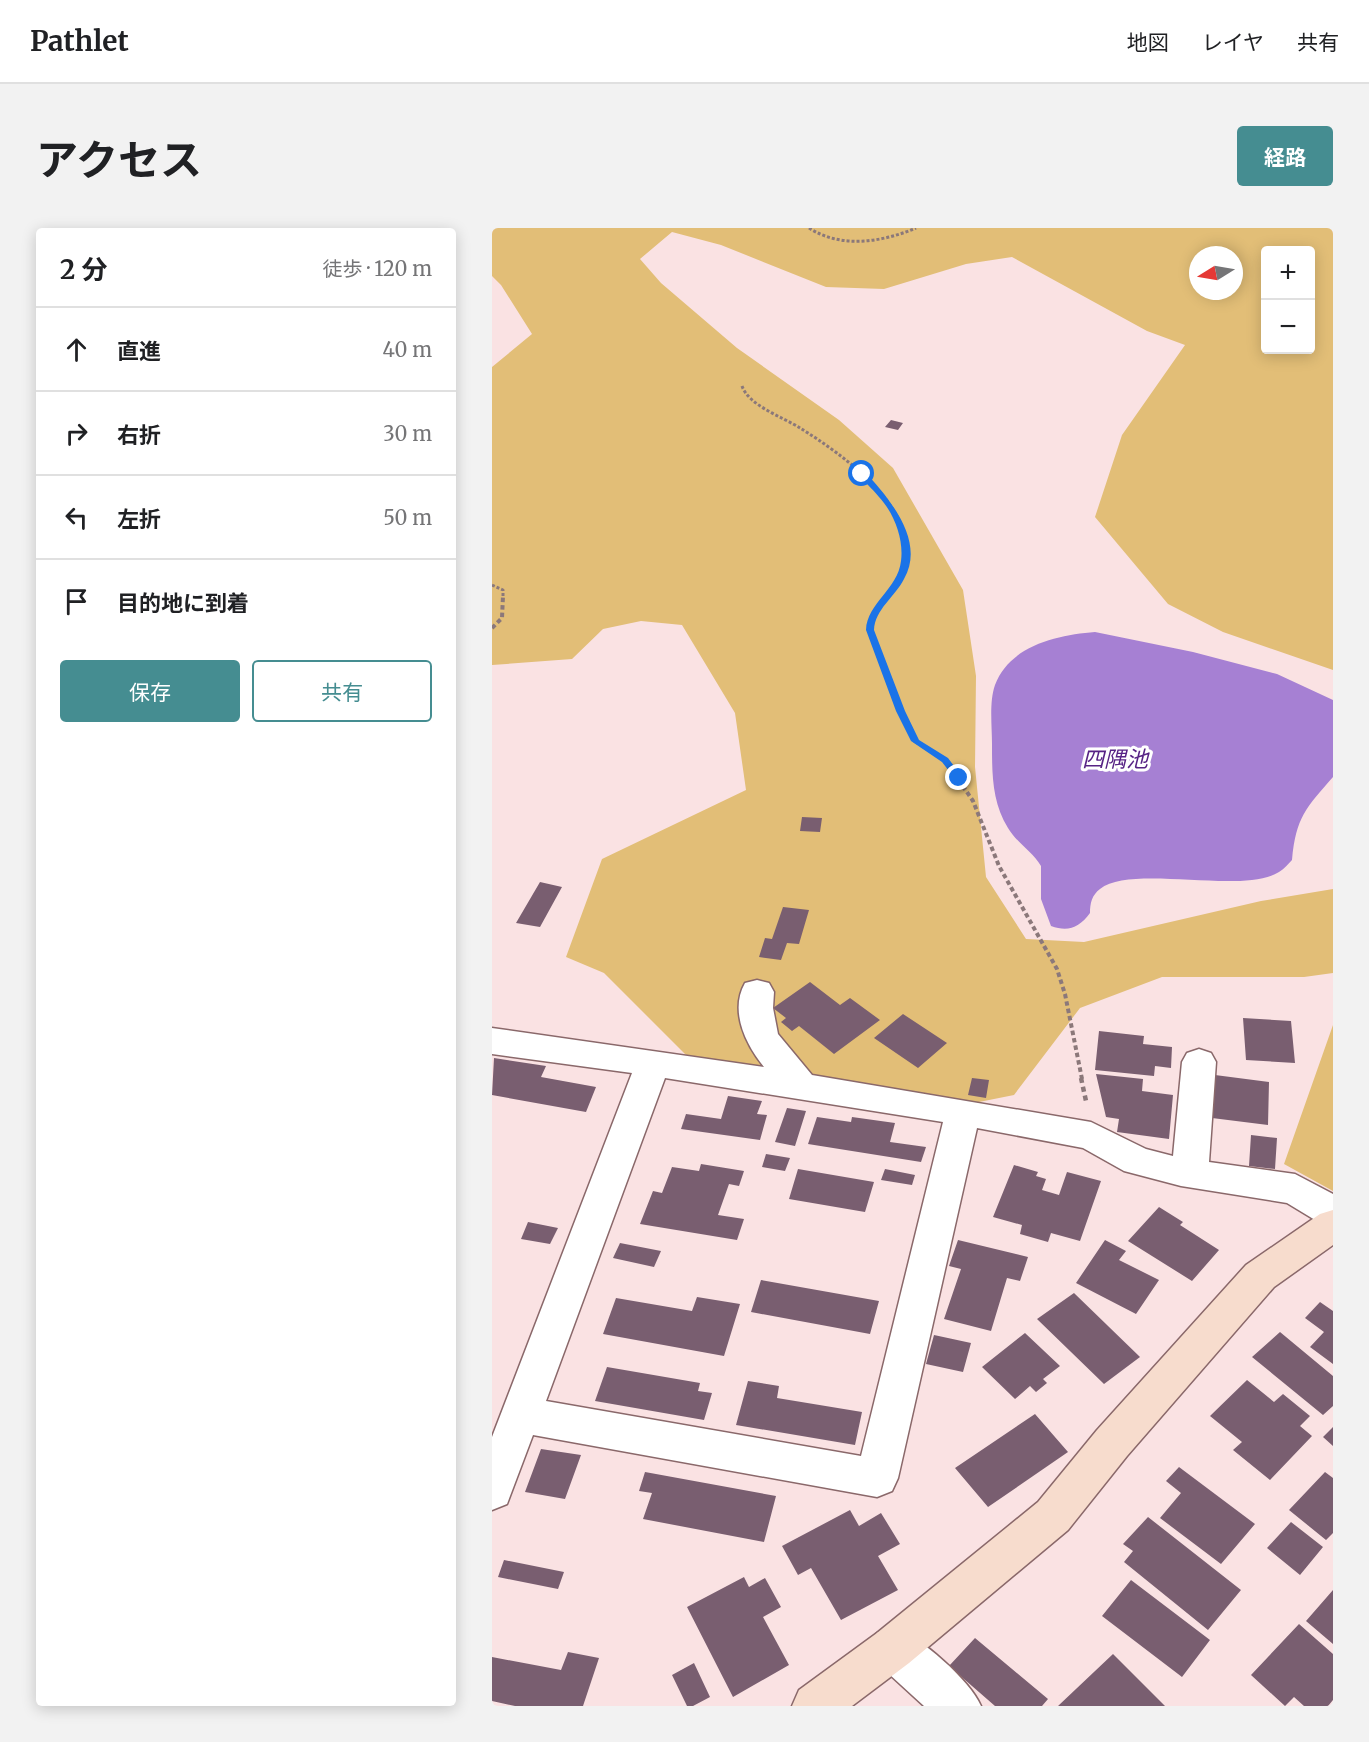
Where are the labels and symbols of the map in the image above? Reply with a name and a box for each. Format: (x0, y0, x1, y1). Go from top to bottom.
north arrow (1189, 246, 1243, 300)
route start (848, 460, 874, 486)
water label: 四隅池 (1082, 745, 1150, 773)
route end (945, 764, 971, 790)

